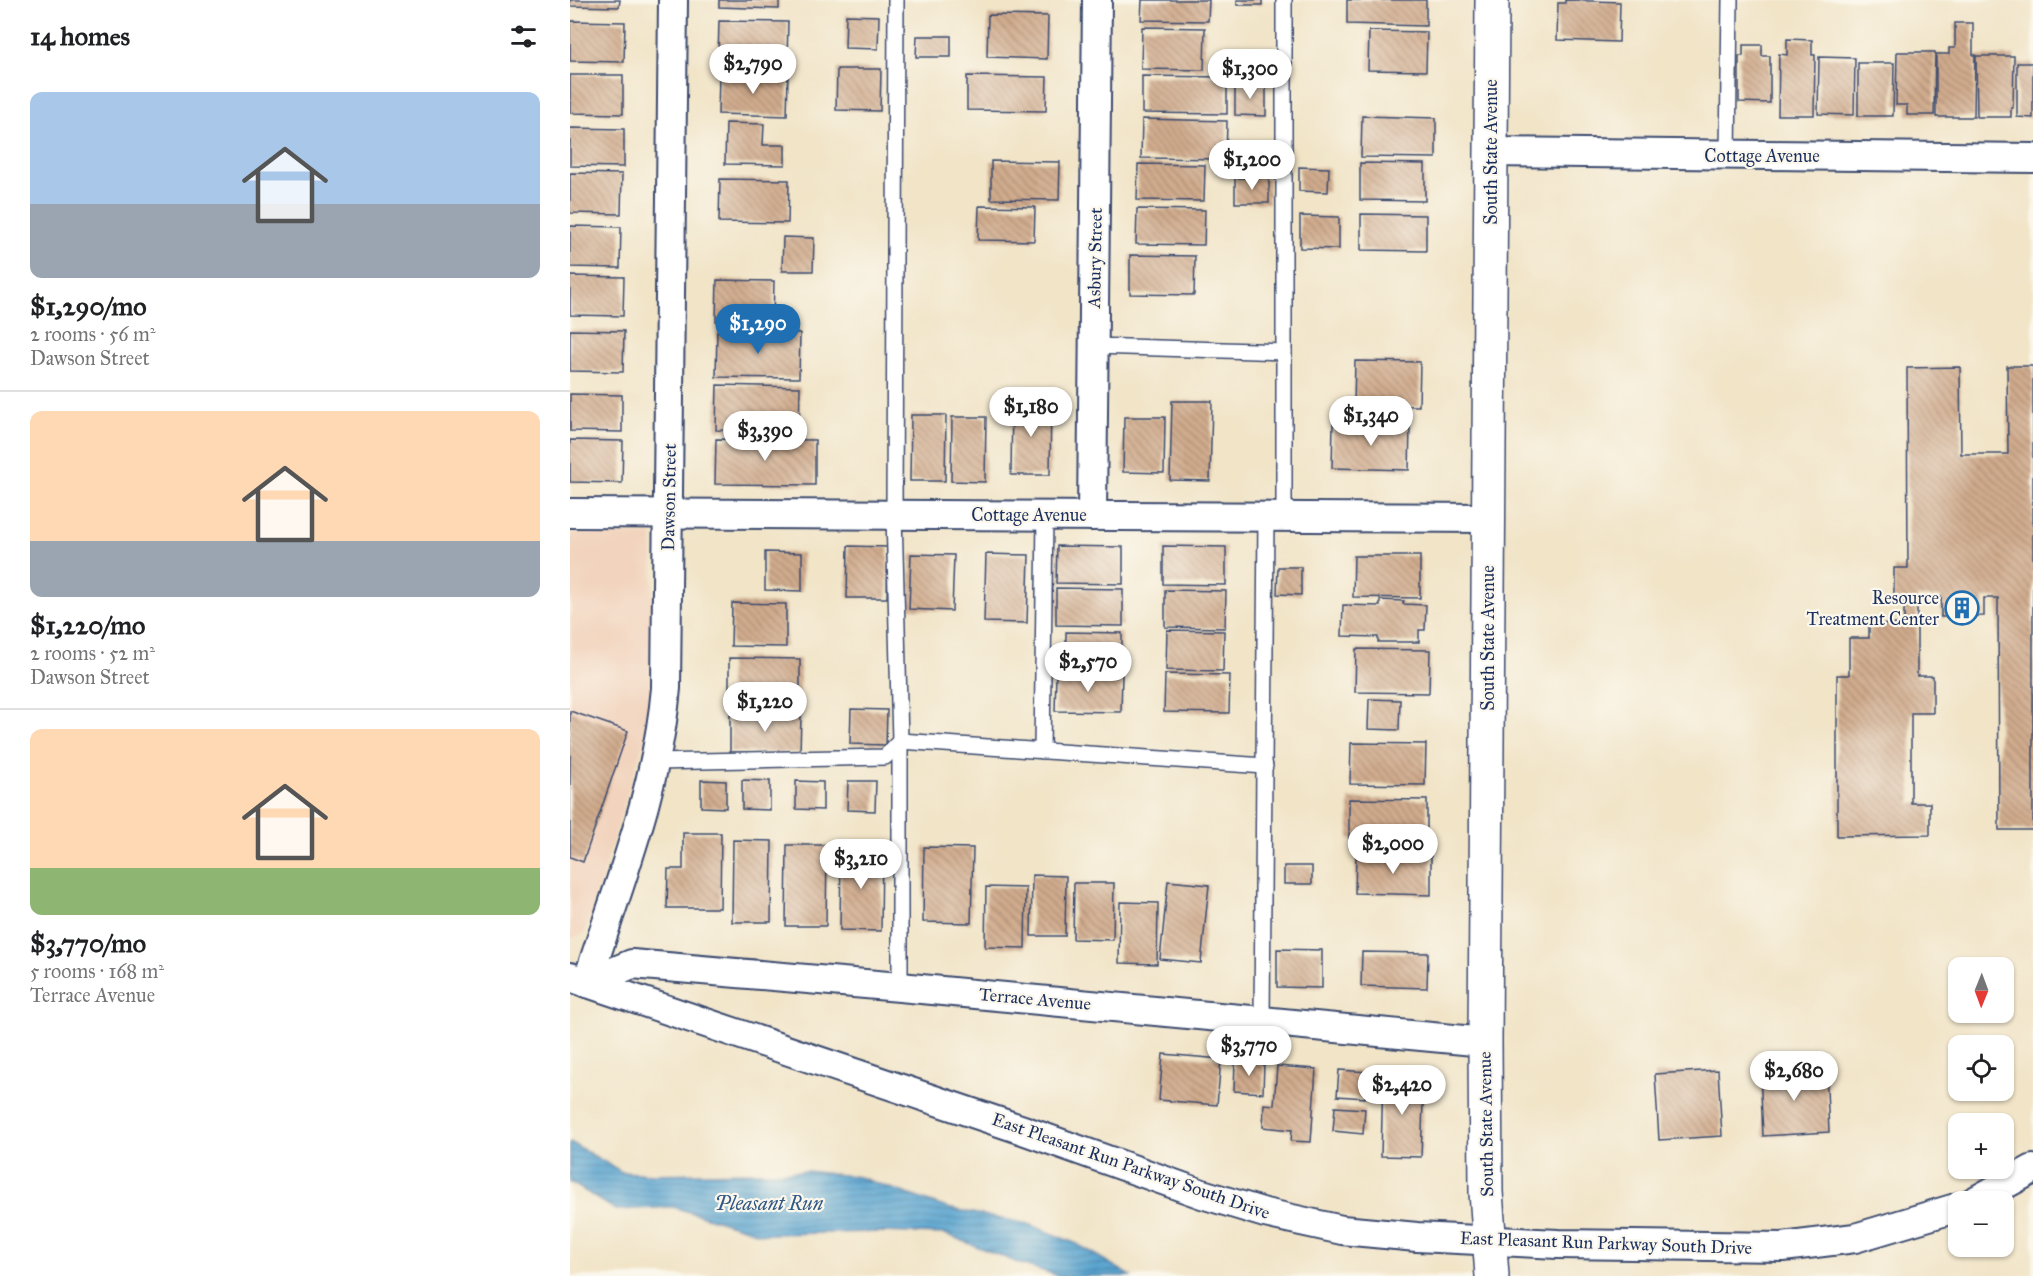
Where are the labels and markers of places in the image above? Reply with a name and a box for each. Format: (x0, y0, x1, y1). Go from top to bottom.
pin: $2,790 (704, 44, 802, 95)
pin: $1,300 (1201, 49, 1299, 100)
pin: $1,200 (1203, 140, 1301, 191)
pin: $1,290 (709, 304, 807, 355)
pin: $1,180 (982, 387, 1080, 438)
pin: $1,340 (1322, 396, 1420, 447)
pin: $3,390 (716, 411, 814, 462)
place label: Resource Treatment Center (1806, 587, 1939, 630)
building icon: Resource Treatment Center (1944, 590, 1980, 626)
pin: $2,570 (1039, 642, 1137, 693)
pin: $1,220 (716, 682, 814, 733)
pin: $2,000 (1344, 824, 1442, 875)
pin: $3,210 (812, 839, 910, 890)
pin: $3,770 (1200, 1026, 1298, 1077)
pin: $2,680 (1745, 1051, 1843, 1102)
pin: $2,420 (1353, 1065, 1451, 1116)

